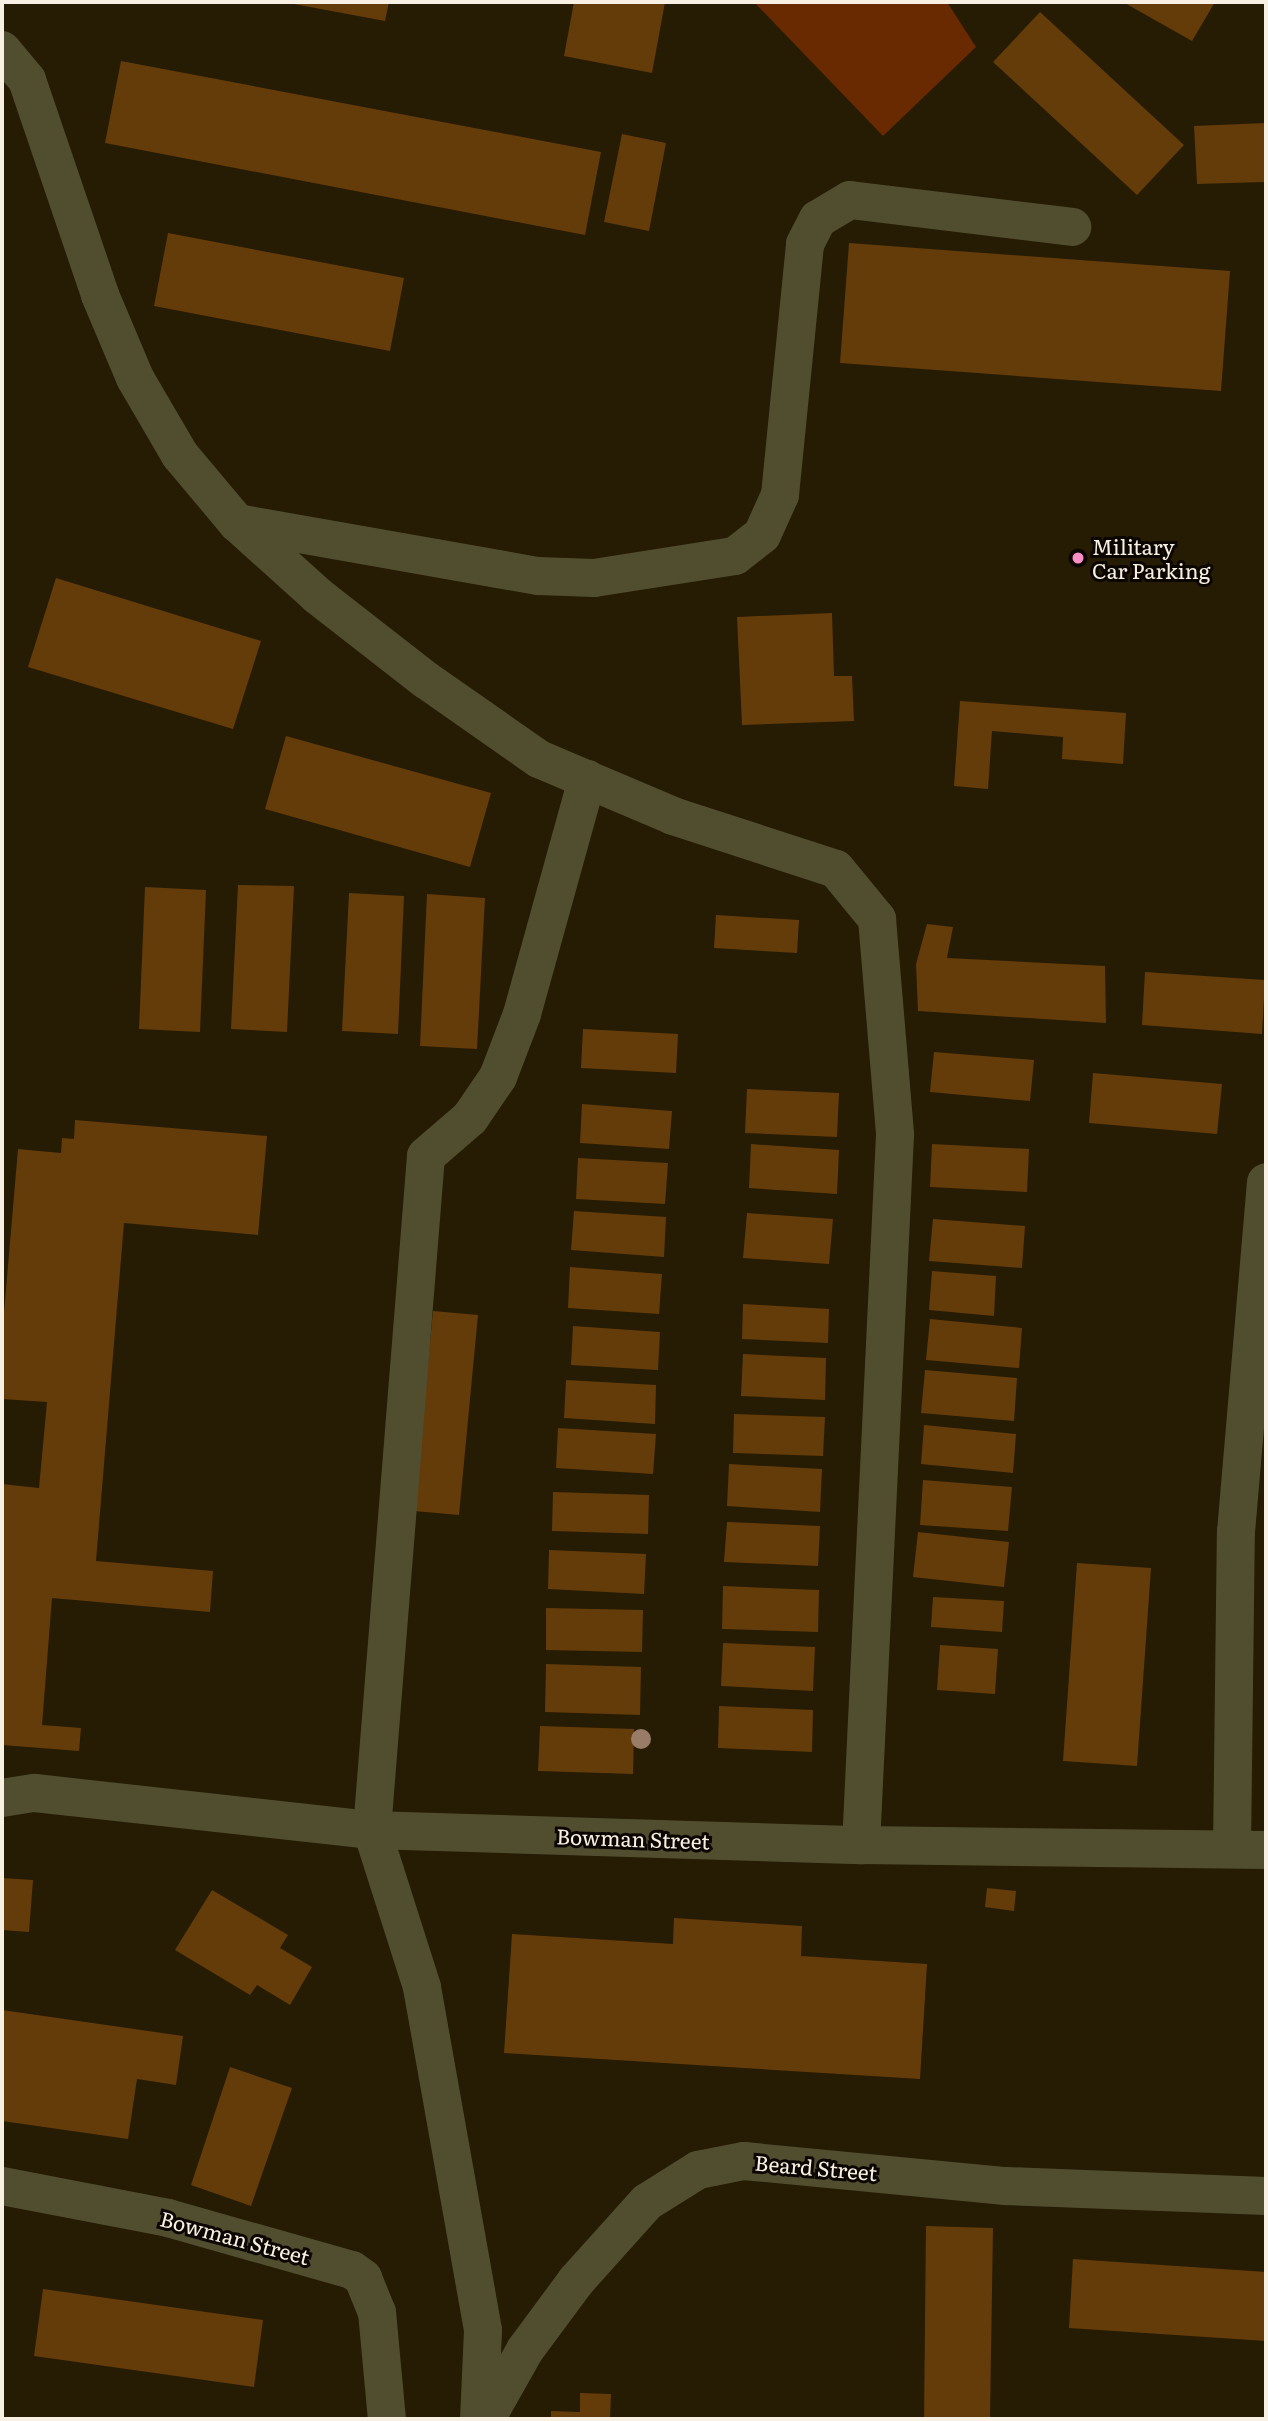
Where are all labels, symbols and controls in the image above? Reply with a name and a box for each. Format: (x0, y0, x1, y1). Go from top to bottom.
place label: Military Car Parking (1092, 533, 1210, 583)
marker: Military Car Parking (1070, 550, 1086, 566)
street label: Bowman Street (556, 1823, 710, 1853)
street label: Beard Street (754, 2149, 878, 2185)
street label: Bowman Street (158, 2205, 312, 2269)

